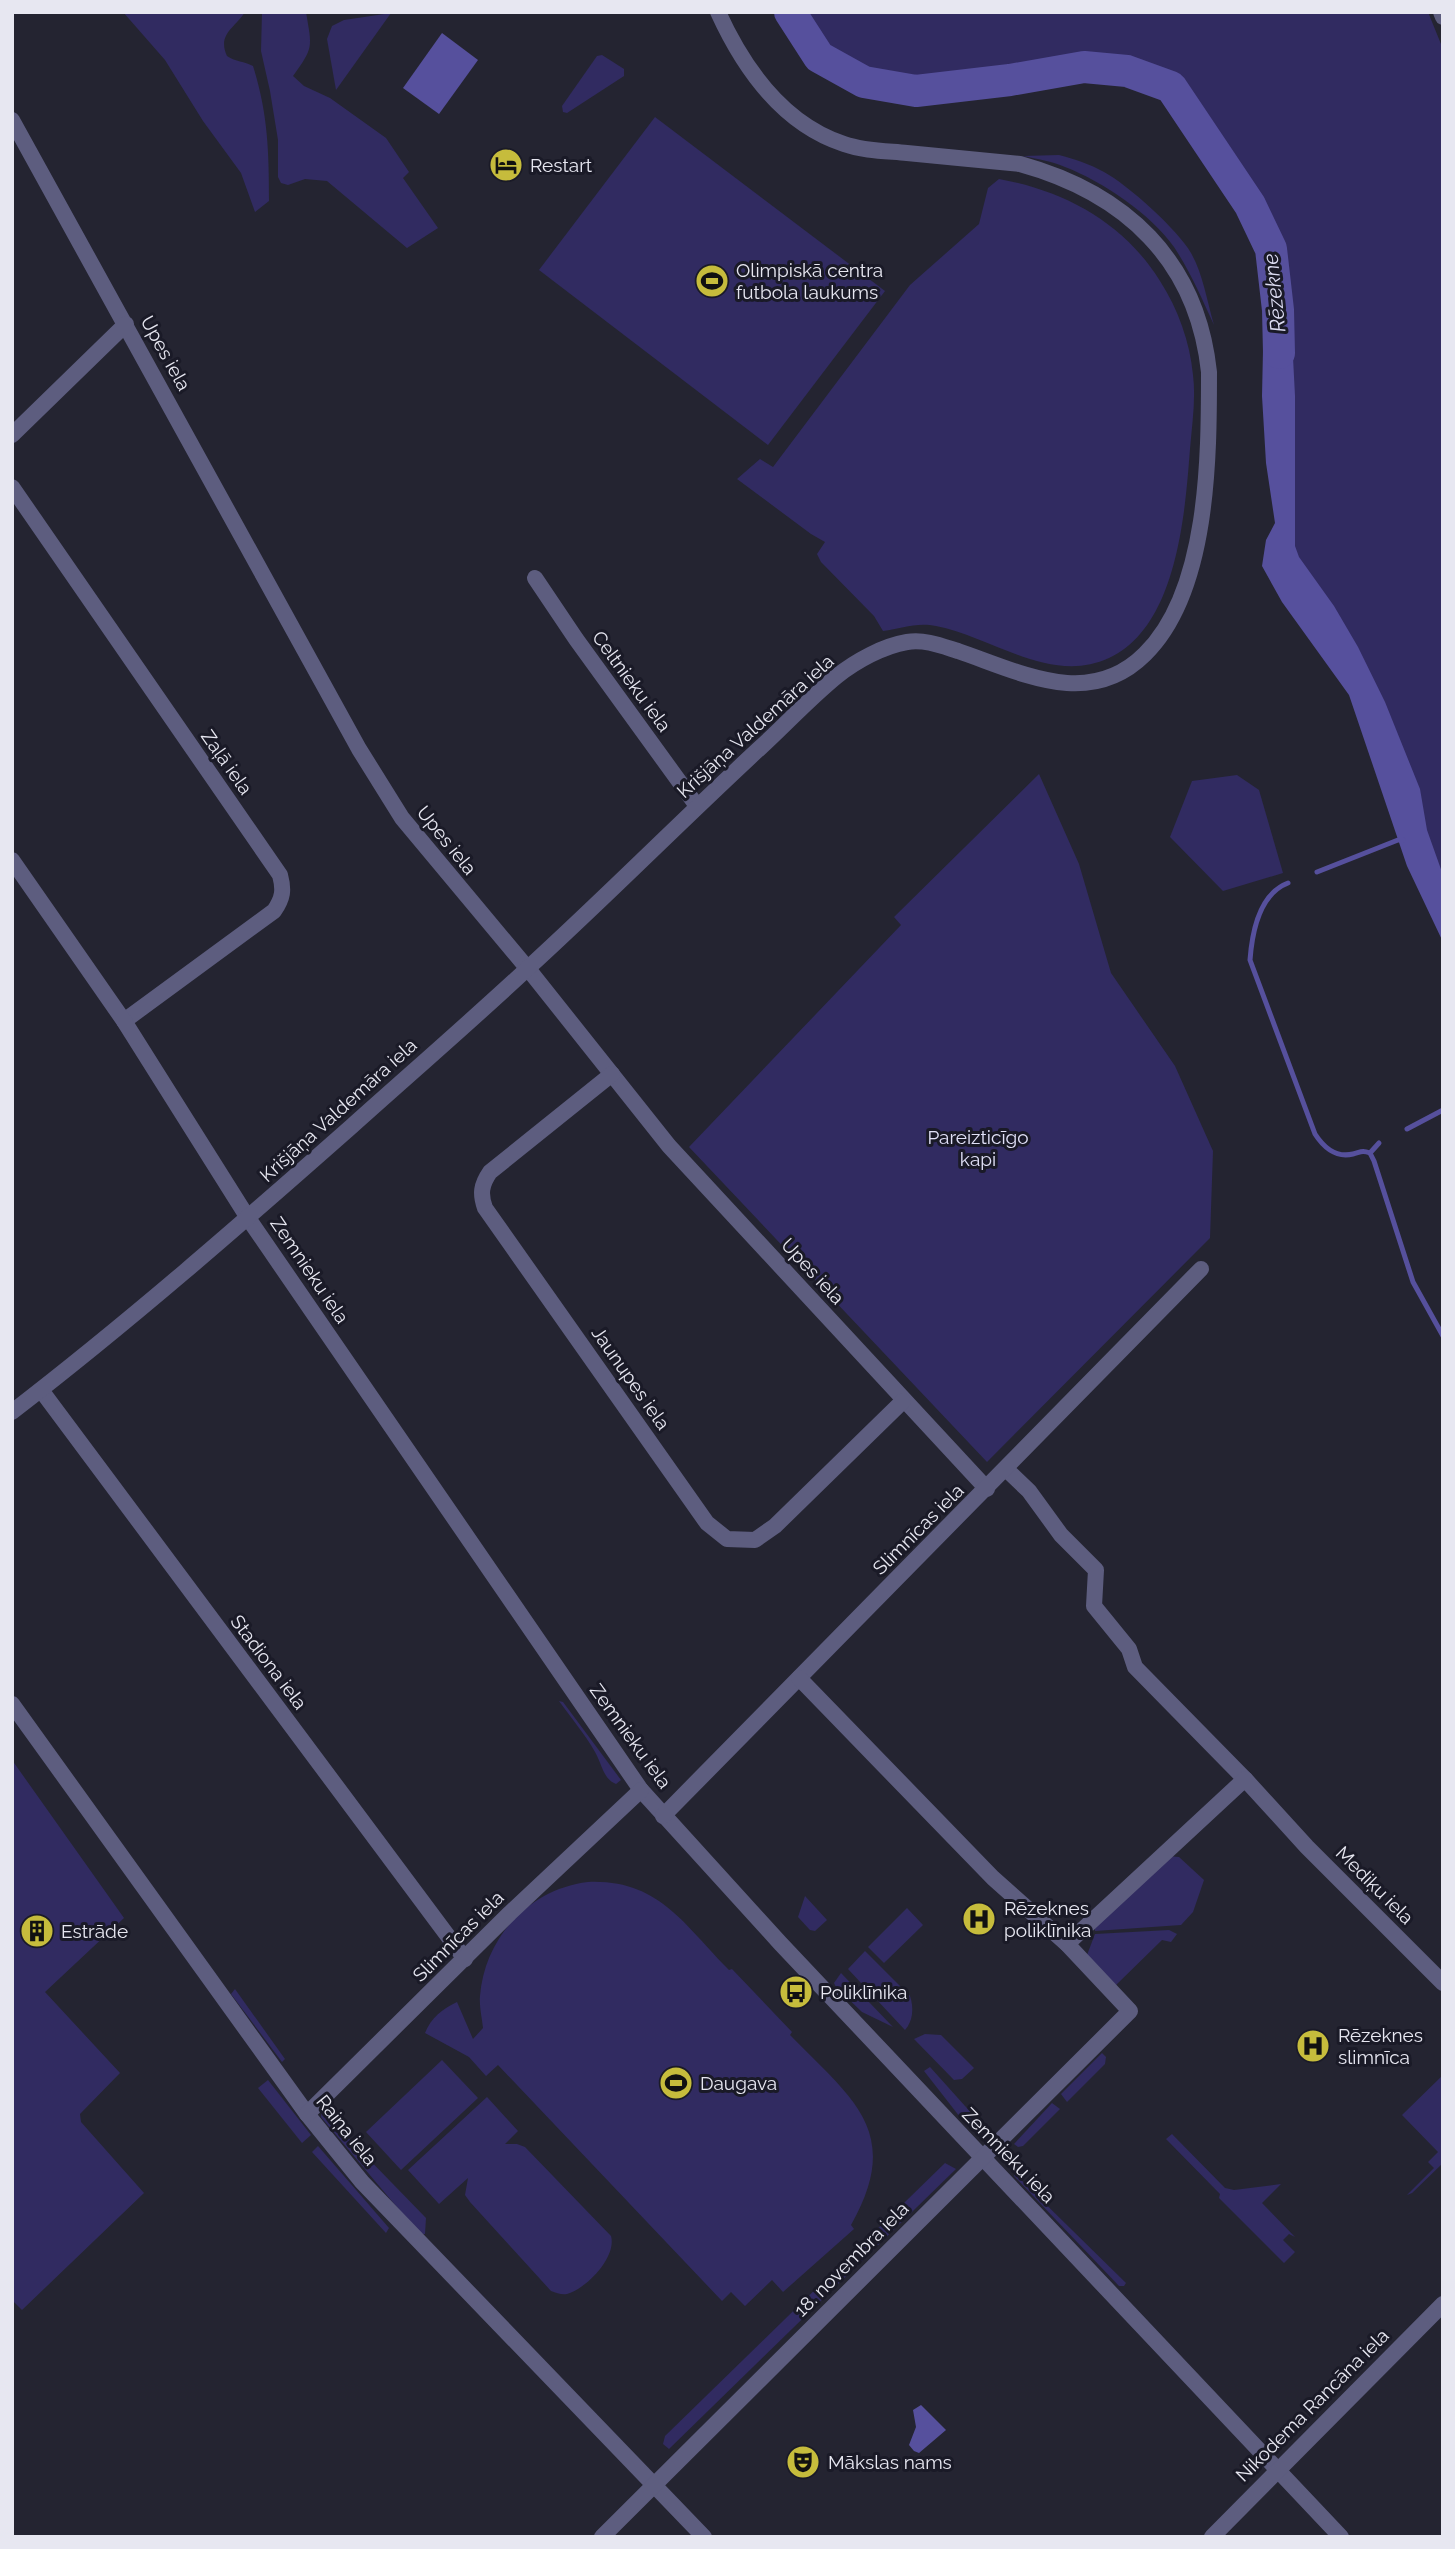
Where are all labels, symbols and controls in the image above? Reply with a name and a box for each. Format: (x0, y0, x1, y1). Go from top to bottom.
hotel icon: Restart (487, 146, 525, 184)
place label: Restart (530, 154, 593, 176)
water label: Rēzekne (1257, 252, 1291, 334)
place label: Olimpiskā centra futbola laukums (736, 259, 883, 303)
sports icon: Olimpiskā centra futbola laukums (693, 262, 731, 300)
street label: Upes iela (137, 312, 195, 394)
street label: Celtnieku iela (588, 626, 676, 736)
street label: Krišjāņa Valdemāra iela (672, 650, 838, 802)
street label: Zaļā iela (197, 726, 257, 798)
street label: Upes iela (413, 801, 481, 879)
street label: Krišjāņa Valdemāra iela (255, 1034, 421, 1186)
park label: Pareizticīgo kapi (927, 1126, 1029, 1170)
street label: Zemnieku iela (266, 1213, 354, 1327)
street label: Upes iela (777, 1234, 849, 1308)
street label: Jaunupes iela (587, 1322, 675, 1434)
street label: Slimnīcas iela (868, 1479, 968, 1579)
street label: Stadiona iela (226, 1610, 312, 1714)
street label: Zemnieku iela (586, 1680, 676, 1792)
street label: Mediķu iela (1332, 1842, 1418, 1928)
street label: Slimnīcas iela (408, 1886, 508, 1986)
place label: Rēzeknes poliklīnika (1004, 1897, 1091, 1941)
hospital icon: Rēzeknes poliklīnika (960, 1900, 998, 1938)
building icon: Estrāde (18, 1912, 56, 1950)
place label: Estrāde (61, 1920, 128, 1942)
bus stop icon: Poliklīnika (777, 1973, 815, 2011)
place label: Poliklīnika (820, 1981, 907, 2003)
place label: Rēzeknes slimnīca (1338, 2024, 1423, 2068)
hospital icon: Rēzeknes slimnīca (1294, 2027, 1332, 2065)
sports icon: Daugava (657, 2064, 695, 2102)
place label: Daugava (700, 2072, 777, 2094)
street label: Raiņa iela (312, 2090, 382, 2170)
street label: Zemnieku iela (958, 2103, 1060, 2207)
street label: 18. novembra iela (789, 2197, 913, 2321)
street label: Nikodema Rancāna iela (1231, 2324, 1393, 2486)
theatre icon: Mākslas nams (784, 2443, 822, 2481)
place label: Mākslas nams (828, 2451, 952, 2473)

